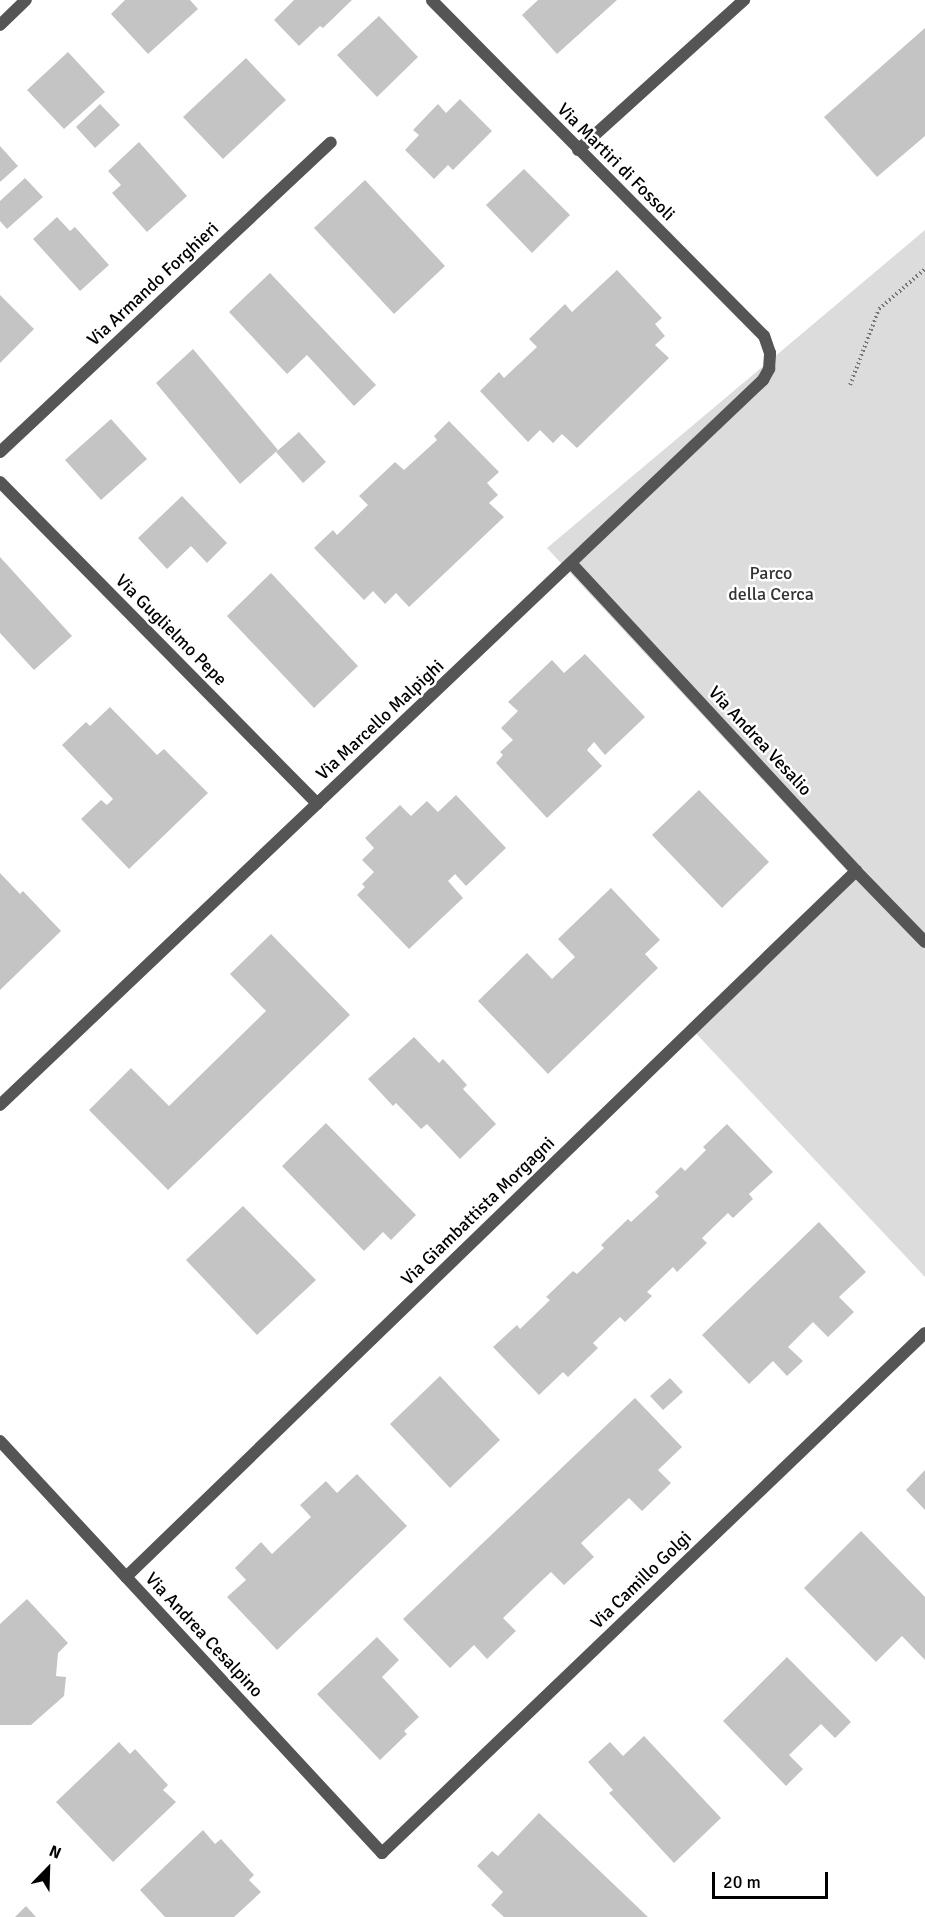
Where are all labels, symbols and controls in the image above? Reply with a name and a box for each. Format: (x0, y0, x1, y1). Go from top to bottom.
street label: Via Martiri di Fossoli (553, 99, 679, 225)
street label: Via Armando Forghieri (83, 218, 223, 350)
park label: Parco della Cerca (728, 563, 814, 606)
street label: Via Guglielmo Pepe (111, 570, 231, 690)
street label: Via Marcello Malpighi (312, 655, 448, 785)
street label: Via Andrea Vesalio (704, 682, 816, 800)
street label: Via Giambattista Morgagni (397, 1132, 559, 1290)
street label: Via Camillo Golgi (586, 1527, 696, 1633)
street label: Via Andrea Cesalpino (141, 1568, 267, 1702)
north arrow (18, 1839, 78, 1899)
text: N (46, 1841, 64, 1864)
scale bar (715, 1860, 830, 1898)
text: 20 m (723, 1871, 761, 1893)

